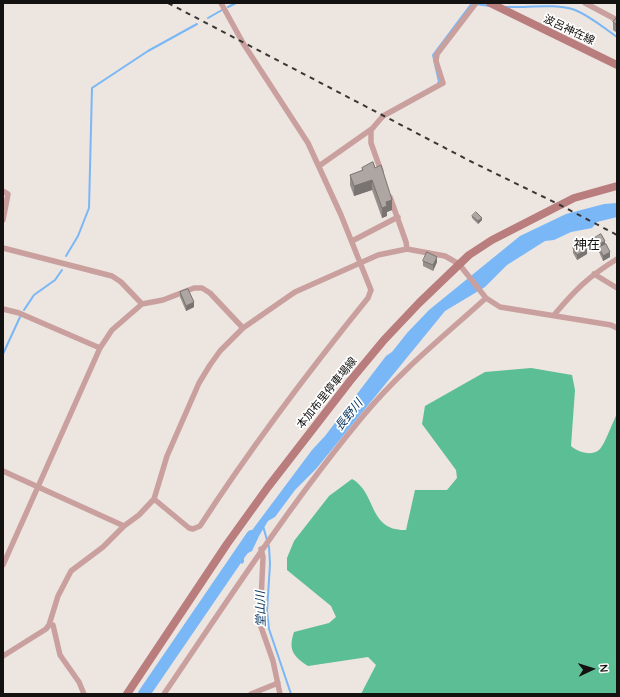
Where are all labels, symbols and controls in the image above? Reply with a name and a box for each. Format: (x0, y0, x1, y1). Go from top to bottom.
street label: 波呂神在線 (541, 12, 597, 48)
district label: 神在 (574, 237, 600, 253)
street label: 本加布里停車場線 (294, 355, 360, 431)
water label: 長野川 (332, 396, 366, 434)
water label: 堂山川 (253, 591, 269, 627)
north arrow (572, 649, 612, 689)
text: N (597, 664, 611, 673)

